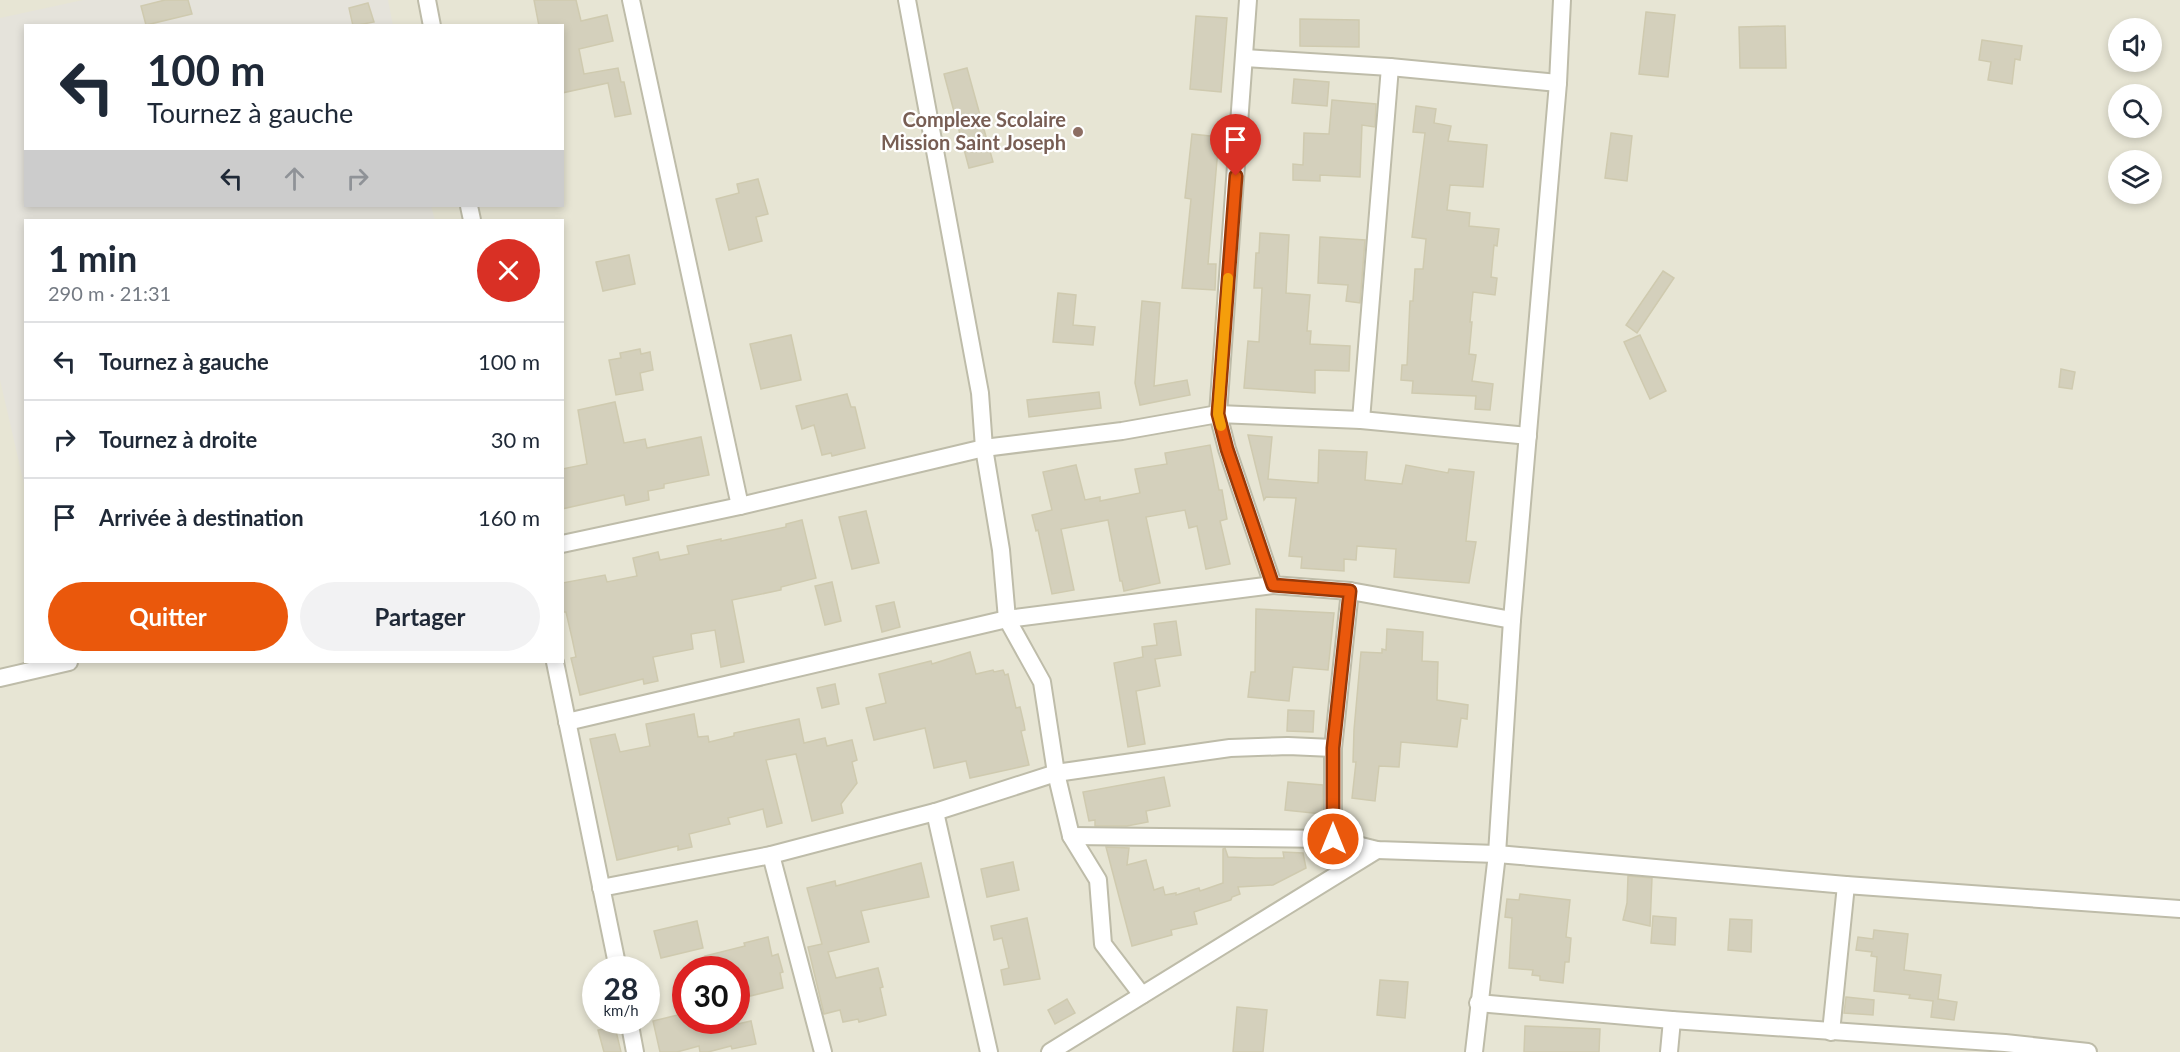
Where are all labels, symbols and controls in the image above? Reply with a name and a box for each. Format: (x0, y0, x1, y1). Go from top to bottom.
map controls (2108, 18, 2162, 204)
button: sound (2108, 18, 2162, 72)
text: 100 m (147, 45, 265, 95)
icon: left (48, 48, 126, 126)
button: search (2108, 84, 2162, 138)
text: Tournez à gauche (147, 96, 353, 129)
place label: Complexe Scolaire Mission Saint Joseph (881, 107, 1066, 154)
pin (1210, 114, 1261, 176)
icon: arrive (1219, 123, 1252, 156)
marker: Complexe Scolaire Mission Saint Joseph (1071, 125, 1085, 139)
button: layers (2108, 150, 2162, 204)
icon: left (215, 162, 248, 195)
icon: ahead (278, 162, 311, 195)
icon: right (341, 162, 374, 195)
text: 1 min (48, 236, 137, 280)
button: close (477, 239, 540, 302)
text: 290 m · 21:31 (48, 281, 171, 305)
icon: left (48, 345, 81, 378)
text: Tournez à gauche (99, 348, 269, 375)
text: 100 m (478, 348, 540, 375)
icon: right (48, 423, 81, 456)
text: Tournez à droite (99, 426, 257, 453)
text: 30 m (491, 426, 540, 453)
icon: arrive (48, 501, 81, 534)
text: Arrivée à destination (99, 504, 304, 531)
text: 160 m (478, 504, 540, 531)
button: Quitter (48, 582, 288, 651)
button: Partager (300, 582, 540, 651)
position arrow (1301, 807, 1365, 871)
speed limit sign: 30 (672, 956, 750, 1034)
text: 28 (604, 970, 638, 1006)
text: km/h (603, 1001, 639, 1019)

